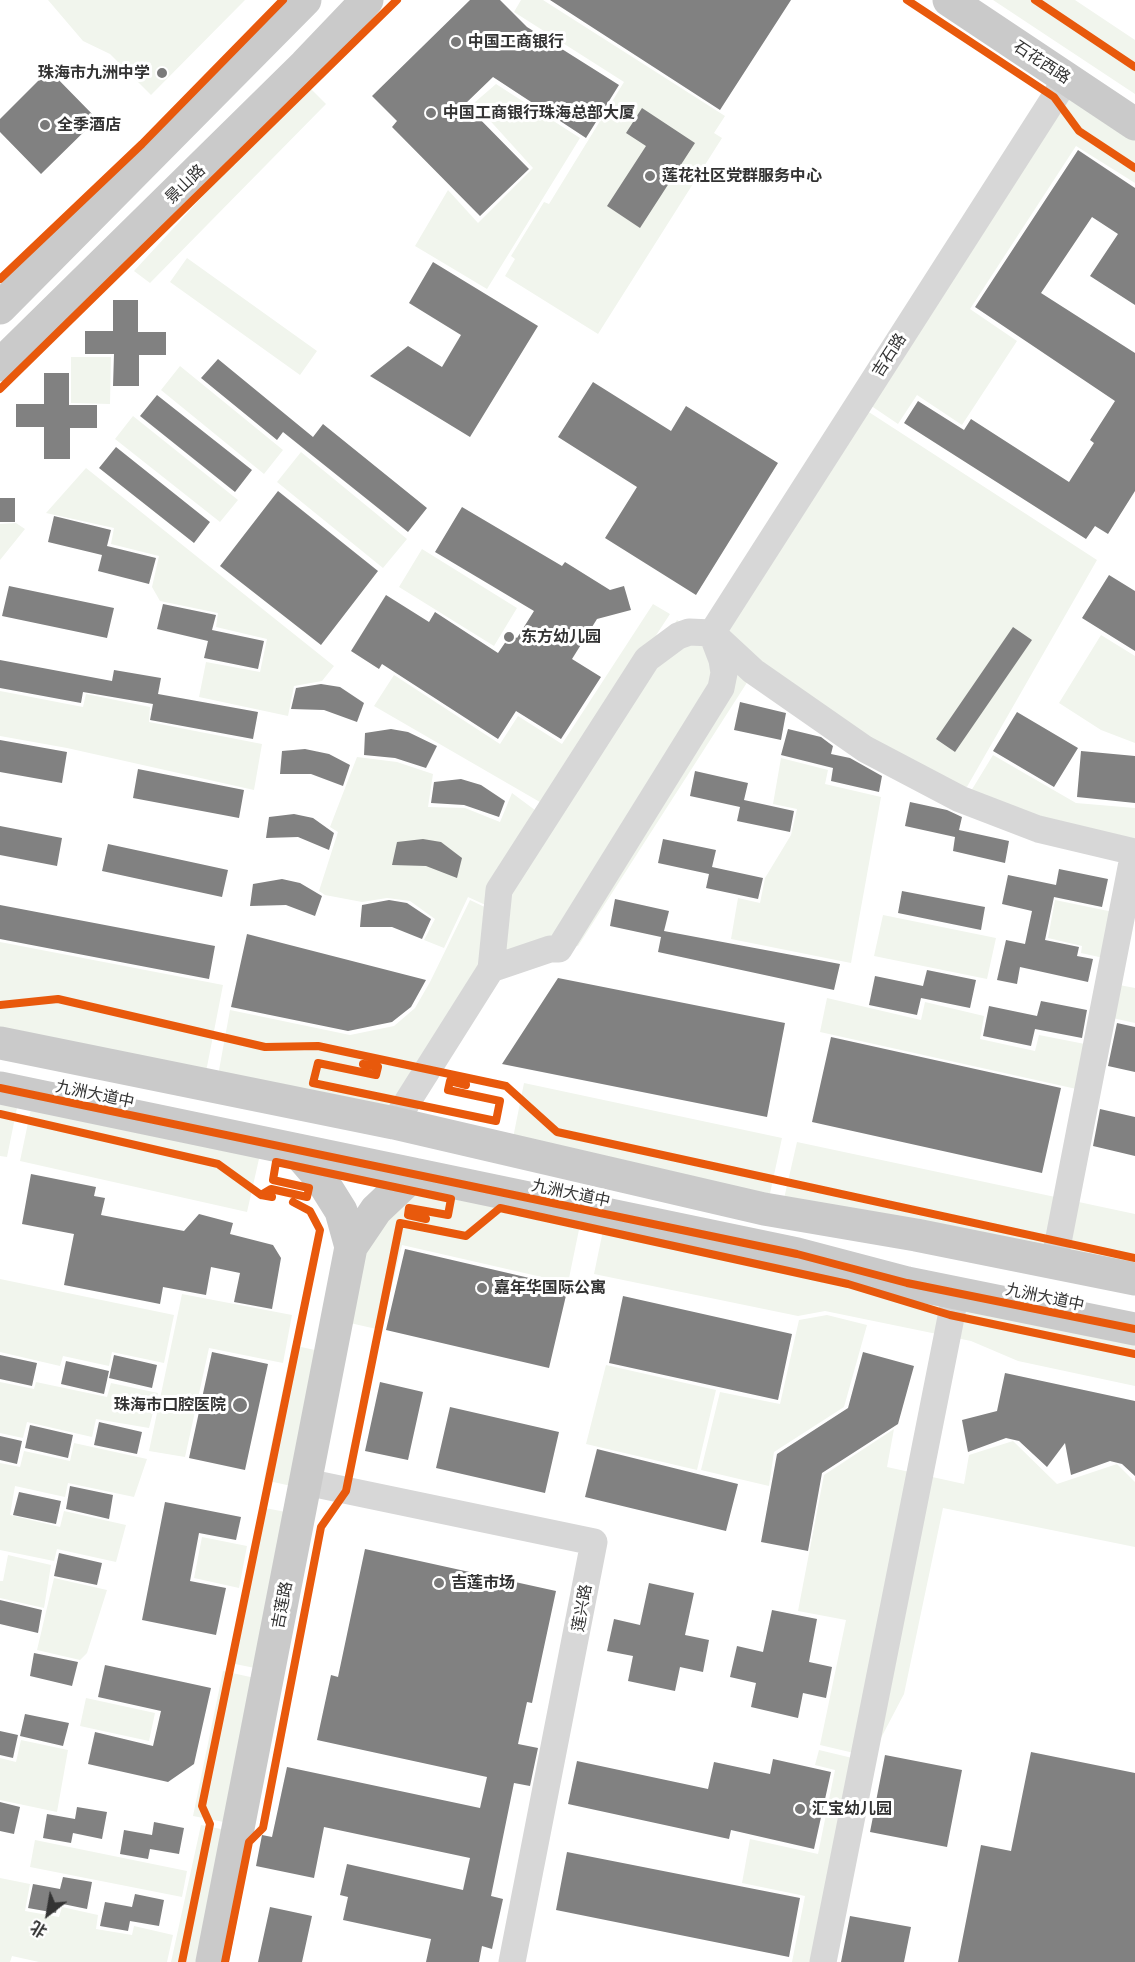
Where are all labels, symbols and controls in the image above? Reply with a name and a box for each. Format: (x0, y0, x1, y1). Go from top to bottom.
place label: 中国工商银行 (468, 32, 564, 52)
marker: 中国工商银行 (449, 35, 463, 49)
street label: 石花西路 (1010, 37, 1074, 87)
place label: 珠海市九洲中学 (38, 63, 150, 83)
marker: 珠海市九洲中学 (155, 66, 169, 80)
place label: 中国工商银行珠海总部大厦 (443, 103, 635, 123)
marker: 中国工商银行珠海总部大厦 (424, 106, 438, 120)
place label: 全季酒店 (57, 115, 121, 135)
marker: 全季酒店 (38, 118, 52, 132)
street label: 景山路 (161, 160, 209, 208)
place label: 莲花社区党群服务中心 (662, 166, 822, 186)
marker: 莲花社区党群服务中心 (643, 169, 657, 183)
street label: 吉石路 (868, 330, 910, 380)
place label: 东方幼儿园 (521, 627, 601, 647)
marker: 东方幼儿园 (502, 630, 516, 644)
street label: 九洲大道中 (54, 1076, 136, 1112)
street label: 九洲大道中 (530, 1175, 612, 1211)
place label: 嘉年华国际公寓 (494, 1278, 606, 1298)
street label: 九洲大道中 (1004, 1279, 1086, 1315)
marker: 嘉年华国际公寓 (475, 1281, 489, 1295)
place label: 珠海市口腔医院 (114, 1395, 226, 1415)
marker: 珠海市口腔医院 (231, 1396, 249, 1414)
place label: 吉莲市场 (451, 1573, 515, 1593)
marker: 吉莲市场 (432, 1576, 446, 1590)
street label: 吉莲路 (268, 1580, 296, 1630)
street label: 莲兴路 (568, 1583, 596, 1633)
place label: 汇宝幼儿园 (812, 1799, 892, 1819)
marker: 汇宝幼儿园 (793, 1802, 807, 1816)
north arrow (18, 1884, 78, 1944)
text: 北 (27, 1918, 50, 1942)

